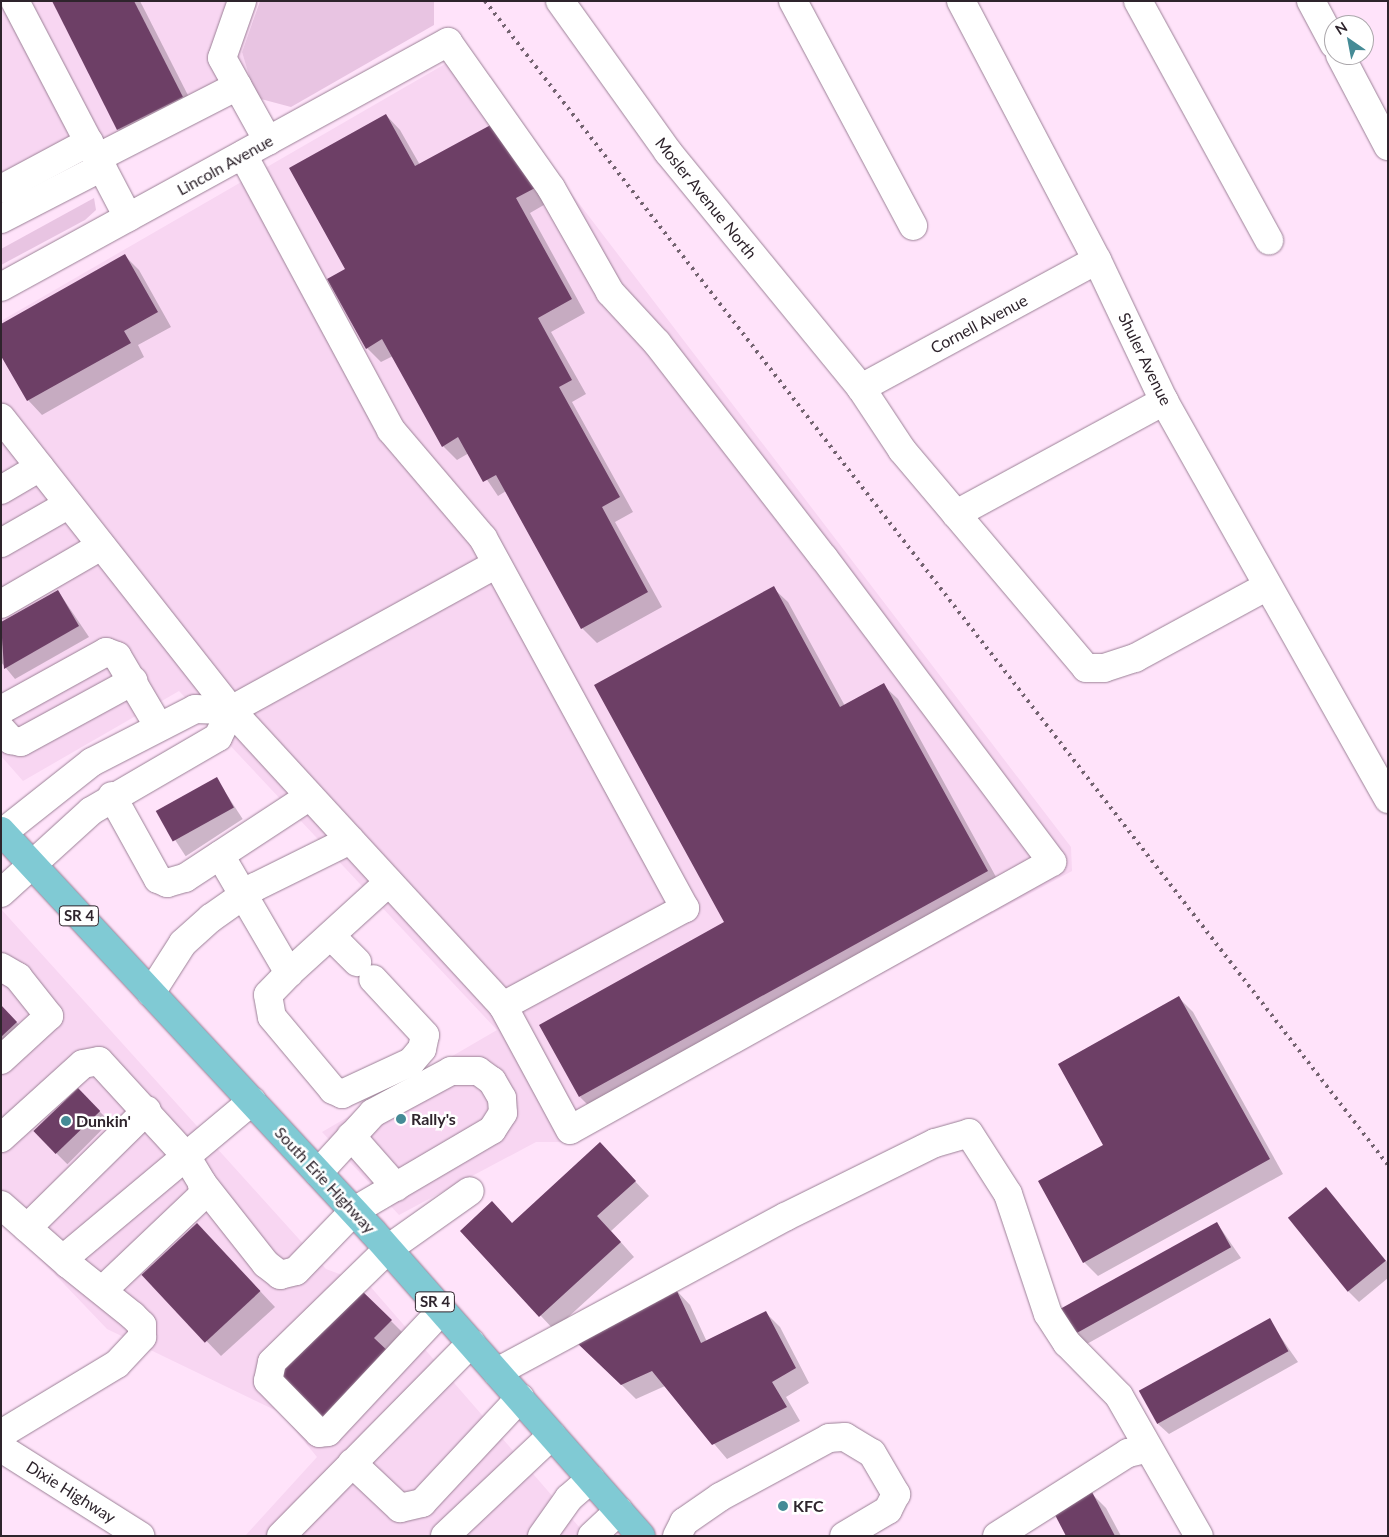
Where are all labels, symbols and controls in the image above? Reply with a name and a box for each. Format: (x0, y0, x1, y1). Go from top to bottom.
north arrow (1324, 15, 1374, 65)
text: N (1332, 18, 1350, 38)
street label: Lincoln Avenue (173, 131, 277, 199)
street label: Mosler Avenue North (651, 133, 761, 263)
street label: Cornell Avenue (927, 290, 1031, 358)
street label: Shuler Avenue (1114, 309, 1176, 409)
road number: SR 4 (58, 904, 100, 928)
place label: Rally's (411, 1109, 456, 1129)
place label: Dunkin' (76, 1111, 131, 1131)
marker: Rally's (395, 1113, 407, 1125)
marker: Dunkin' (60, 1115, 72, 1127)
street label: South Erie Highway (271, 1123, 379, 1237)
road number: SR 4 (414, 1290, 456, 1314)
street label: Dixie Highway (23, 1457, 119, 1527)
place label: KFC (793, 1496, 824, 1516)
marker: KFC (777, 1500, 789, 1512)

